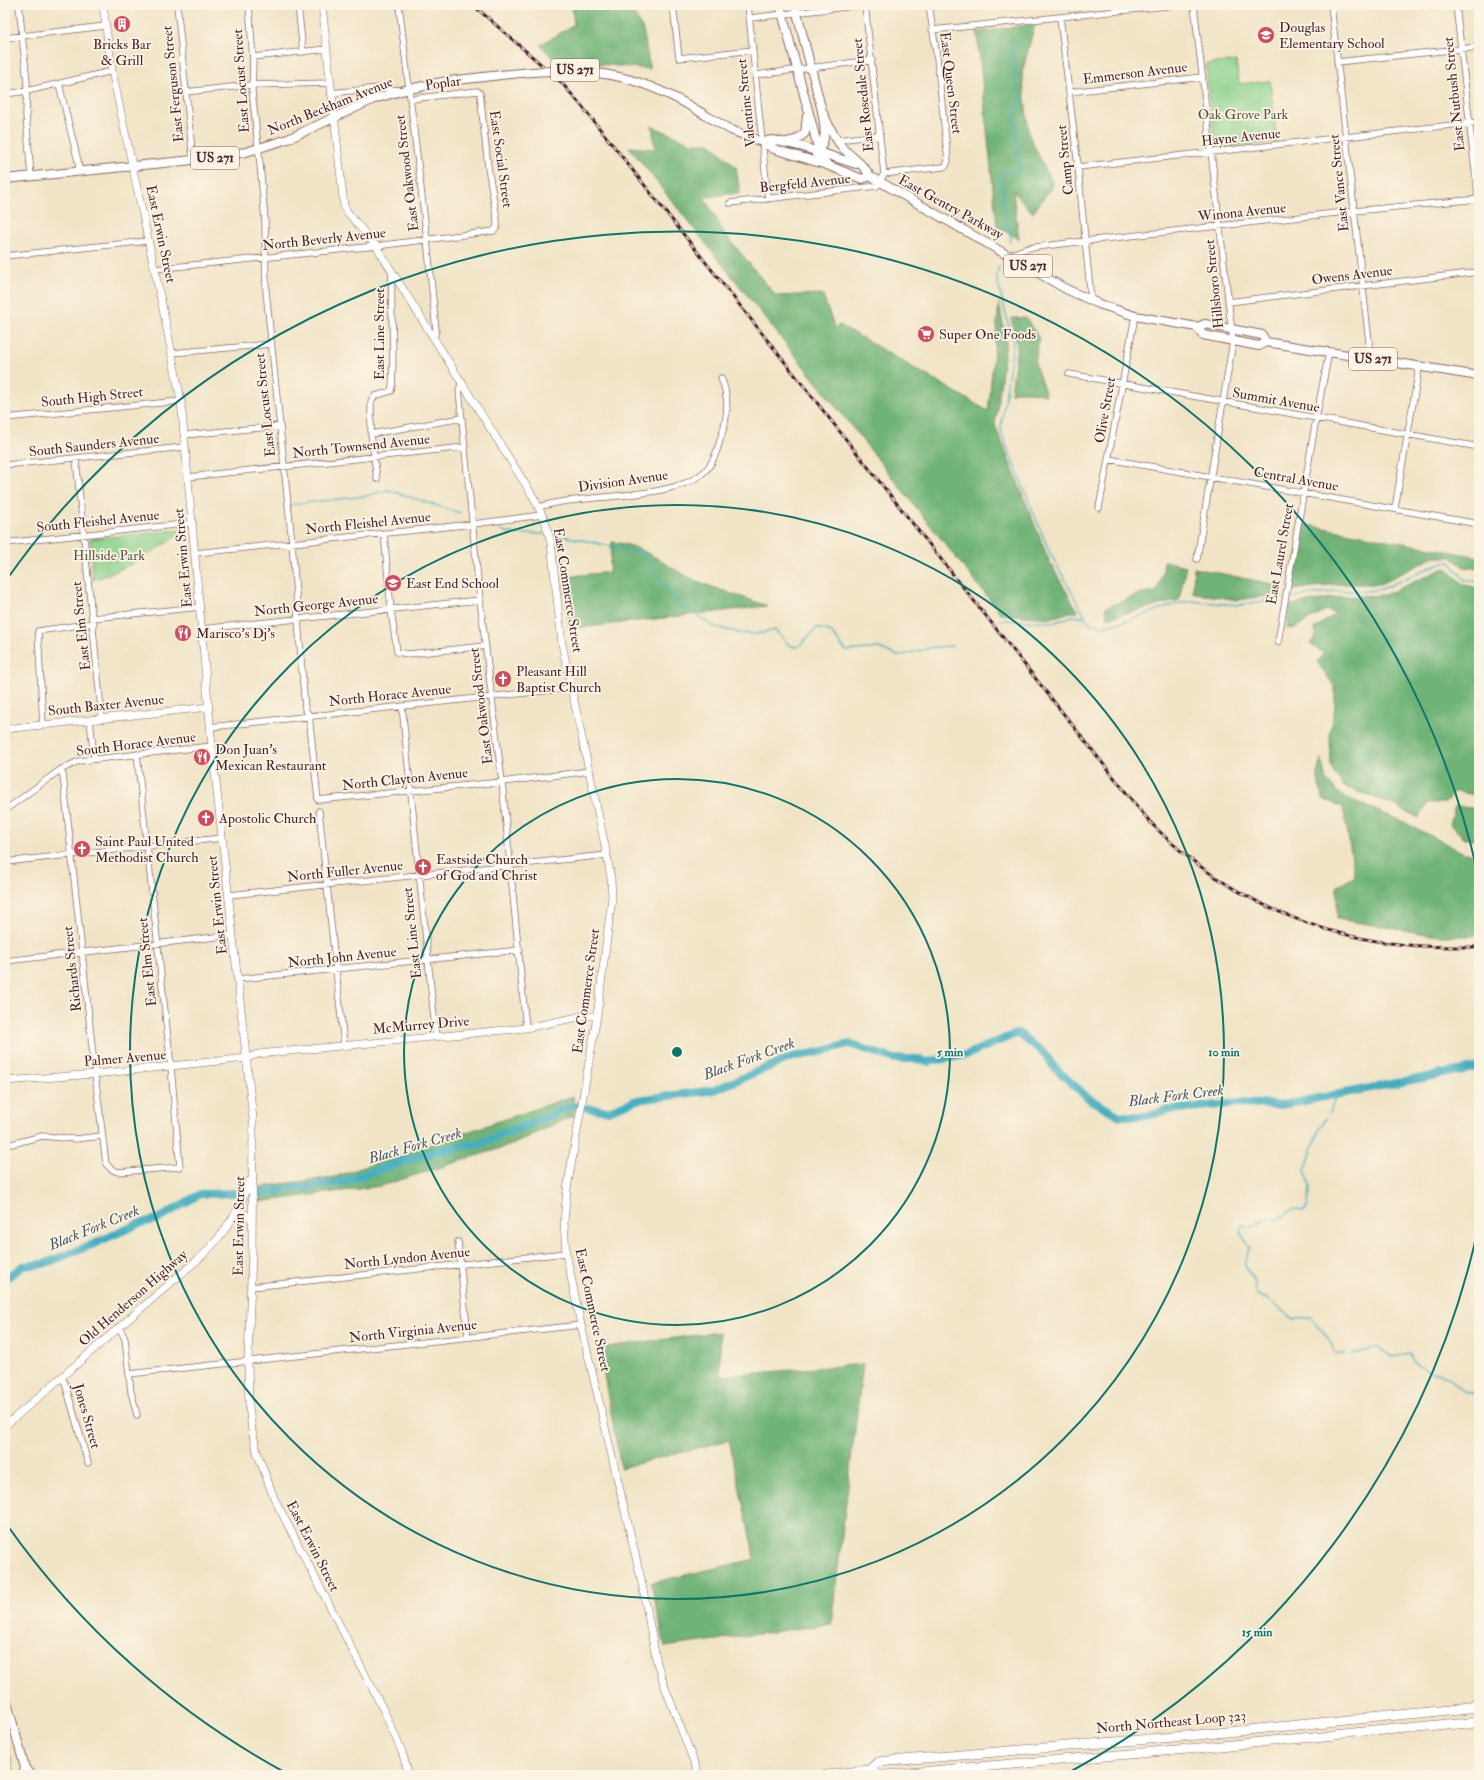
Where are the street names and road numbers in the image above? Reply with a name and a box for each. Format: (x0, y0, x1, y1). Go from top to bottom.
street label: East Ferguson Street (158, 24, 188, 143)
street label: East Locust Street (229, 28, 253, 133)
street label: East Queen Street (936, 31, 966, 135)
street label: East Nutbush Street (1439, 36, 1468, 152)
street label: East Rosedale Street (849, 37, 877, 153)
street label: Valentine Street (733, 57, 759, 148)
street label: Emmerson Avenue (1082, 58, 1188, 88)
road number: US 271 (551, 59, 599, 81)
street label: Poplar (424, 72, 463, 95)
street label: North Beckham Avenue (265, 73, 395, 139)
street label: East Social Street (486, 109, 516, 209)
street label: East Oakwood Street (391, 113, 423, 232)
street label: Camp Street (1053, 123, 1078, 196)
street label: Hayne Avenue (1200, 124, 1282, 151)
street label: East Vance Street (1325, 133, 1353, 233)
road number: US 271 (191, 147, 239, 169)
street label: Bergfeld Avenue (759, 170, 851, 196)
street label: East Gentry Parkway (895, 171, 1007, 244)
street label: East Erwin Street (142, 183, 180, 285)
street label: Winona Avenue (1196, 199, 1287, 225)
street label: North Beverly Avenue (261, 224, 387, 255)
street label: Hillsboro Street (1201, 238, 1227, 329)
road number: US 271 (1004, 255, 1052, 277)
street label: Owens Avenue (1311, 262, 1394, 288)
street label: East Line Street (371, 288, 388, 380)
road number: US 271 (1349, 348, 1397, 370)
street label: East Locust Street (251, 352, 279, 458)
street label: Olive Street (1091, 375, 1119, 444)
street label: South High Street (40, 383, 144, 411)
street label: Summit Avenue (1231, 384, 1321, 416)
street label: South Saunders Avenue (28, 430, 160, 460)
street label: North Townsend Avenue (291, 430, 431, 462)
street label: Central Avenue (1252, 463, 1340, 495)
street label: Division Avenue (577, 466, 669, 496)
street label: East Laurel Street (1263, 502, 1297, 606)
street label: South Fleishel Avenue (36, 506, 160, 536)
street label: East Erwin Street (170, 507, 196, 608)
street label: North Fleishel Avenue (305, 508, 432, 538)
street label: East Commerce Street (550, 526, 586, 654)
street label: East Elm Street (68, 580, 94, 671)
street label: North George Avenue (253, 590, 379, 620)
street label: East Oakwood Street (465, 646, 497, 765)
street label: North Horace Avenue (328, 680, 452, 710)
street label: South Baxter Avenue (47, 690, 165, 720)
street label: South Horace Avenue (75, 728, 197, 760)
street label: North Clayton Avenue (341, 764, 469, 795)
street label: East Erwin Street (203, 854, 231, 955)
street label: North Fuller Avenue (286, 856, 404, 886)
street label: East Line Street (399, 886, 425, 980)
street label: East Elm Street (134, 916, 160, 1007)
street label: Richards Street (59, 925, 85, 1013)
street label: East Commerce Street (569, 927, 603, 1055)
street label: North John Avenue (287, 943, 397, 971)
street label: McMurrey Drive (372, 1012, 470, 1039)
street label: Palmer Avenue (83, 1046, 167, 1070)
street label: East Erwin Street (230, 1176, 248, 1276)
street label: North Lyndon Avenue (343, 1243, 471, 1274)
street label: Old Henderson Highway (75, 1246, 192, 1351)
street label: East Commerce Street (572, 1247, 615, 1374)
street label: North Virginia Avenue (348, 1316, 478, 1346)
street label: Jones Street (69, 1381, 104, 1451)
street label: East Erwin Street (283, 1498, 343, 1595)
street label: North Northeast Loop 323 (1095, 1707, 1247, 1738)

